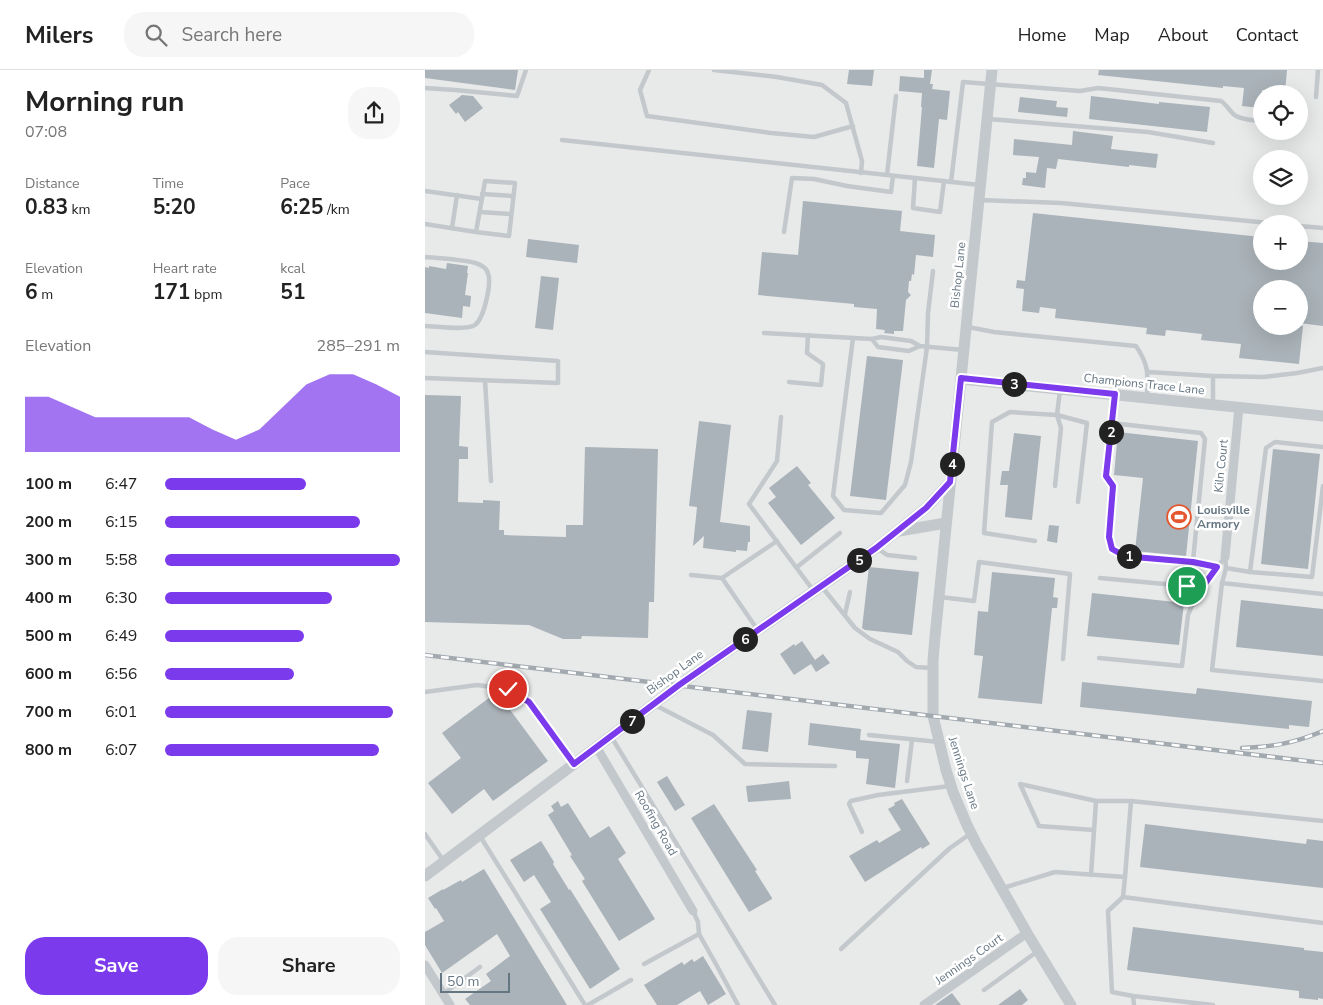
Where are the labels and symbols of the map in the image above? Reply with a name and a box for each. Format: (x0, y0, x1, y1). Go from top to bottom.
street label: Bishop Lane (947, 241, 969, 309)
street label: Champions Trace Lane (1083, 370, 1205, 398)
pin: 3 (1001, 372, 1027, 396)
pin: 2 (1099, 420, 1123, 444)
street label: Kiln Court (1210, 438, 1232, 493)
pin: 4 (939, 452, 965, 476)
place label: Louisville Armory (1197, 502, 1250, 532)
sports icon: Louisville Armory (1166, 504, 1192, 530)
pin: 1 (1117, 544, 1141, 568)
pin: 5 (847, 548, 871, 572)
pin (1166, 565, 1208, 607)
pin: 6 (733, 626, 757, 652)
street label: Bishop Lane (643, 646, 707, 698)
pin (487, 668, 529, 710)
pin: 7 (619, 708, 645, 734)
street label: Jennings Lane (944, 734, 983, 811)
street label: Roofing Road (631, 787, 681, 859)
street label: Jennings Court (931, 929, 1007, 989)
scale bar (440, 970, 510, 993)

